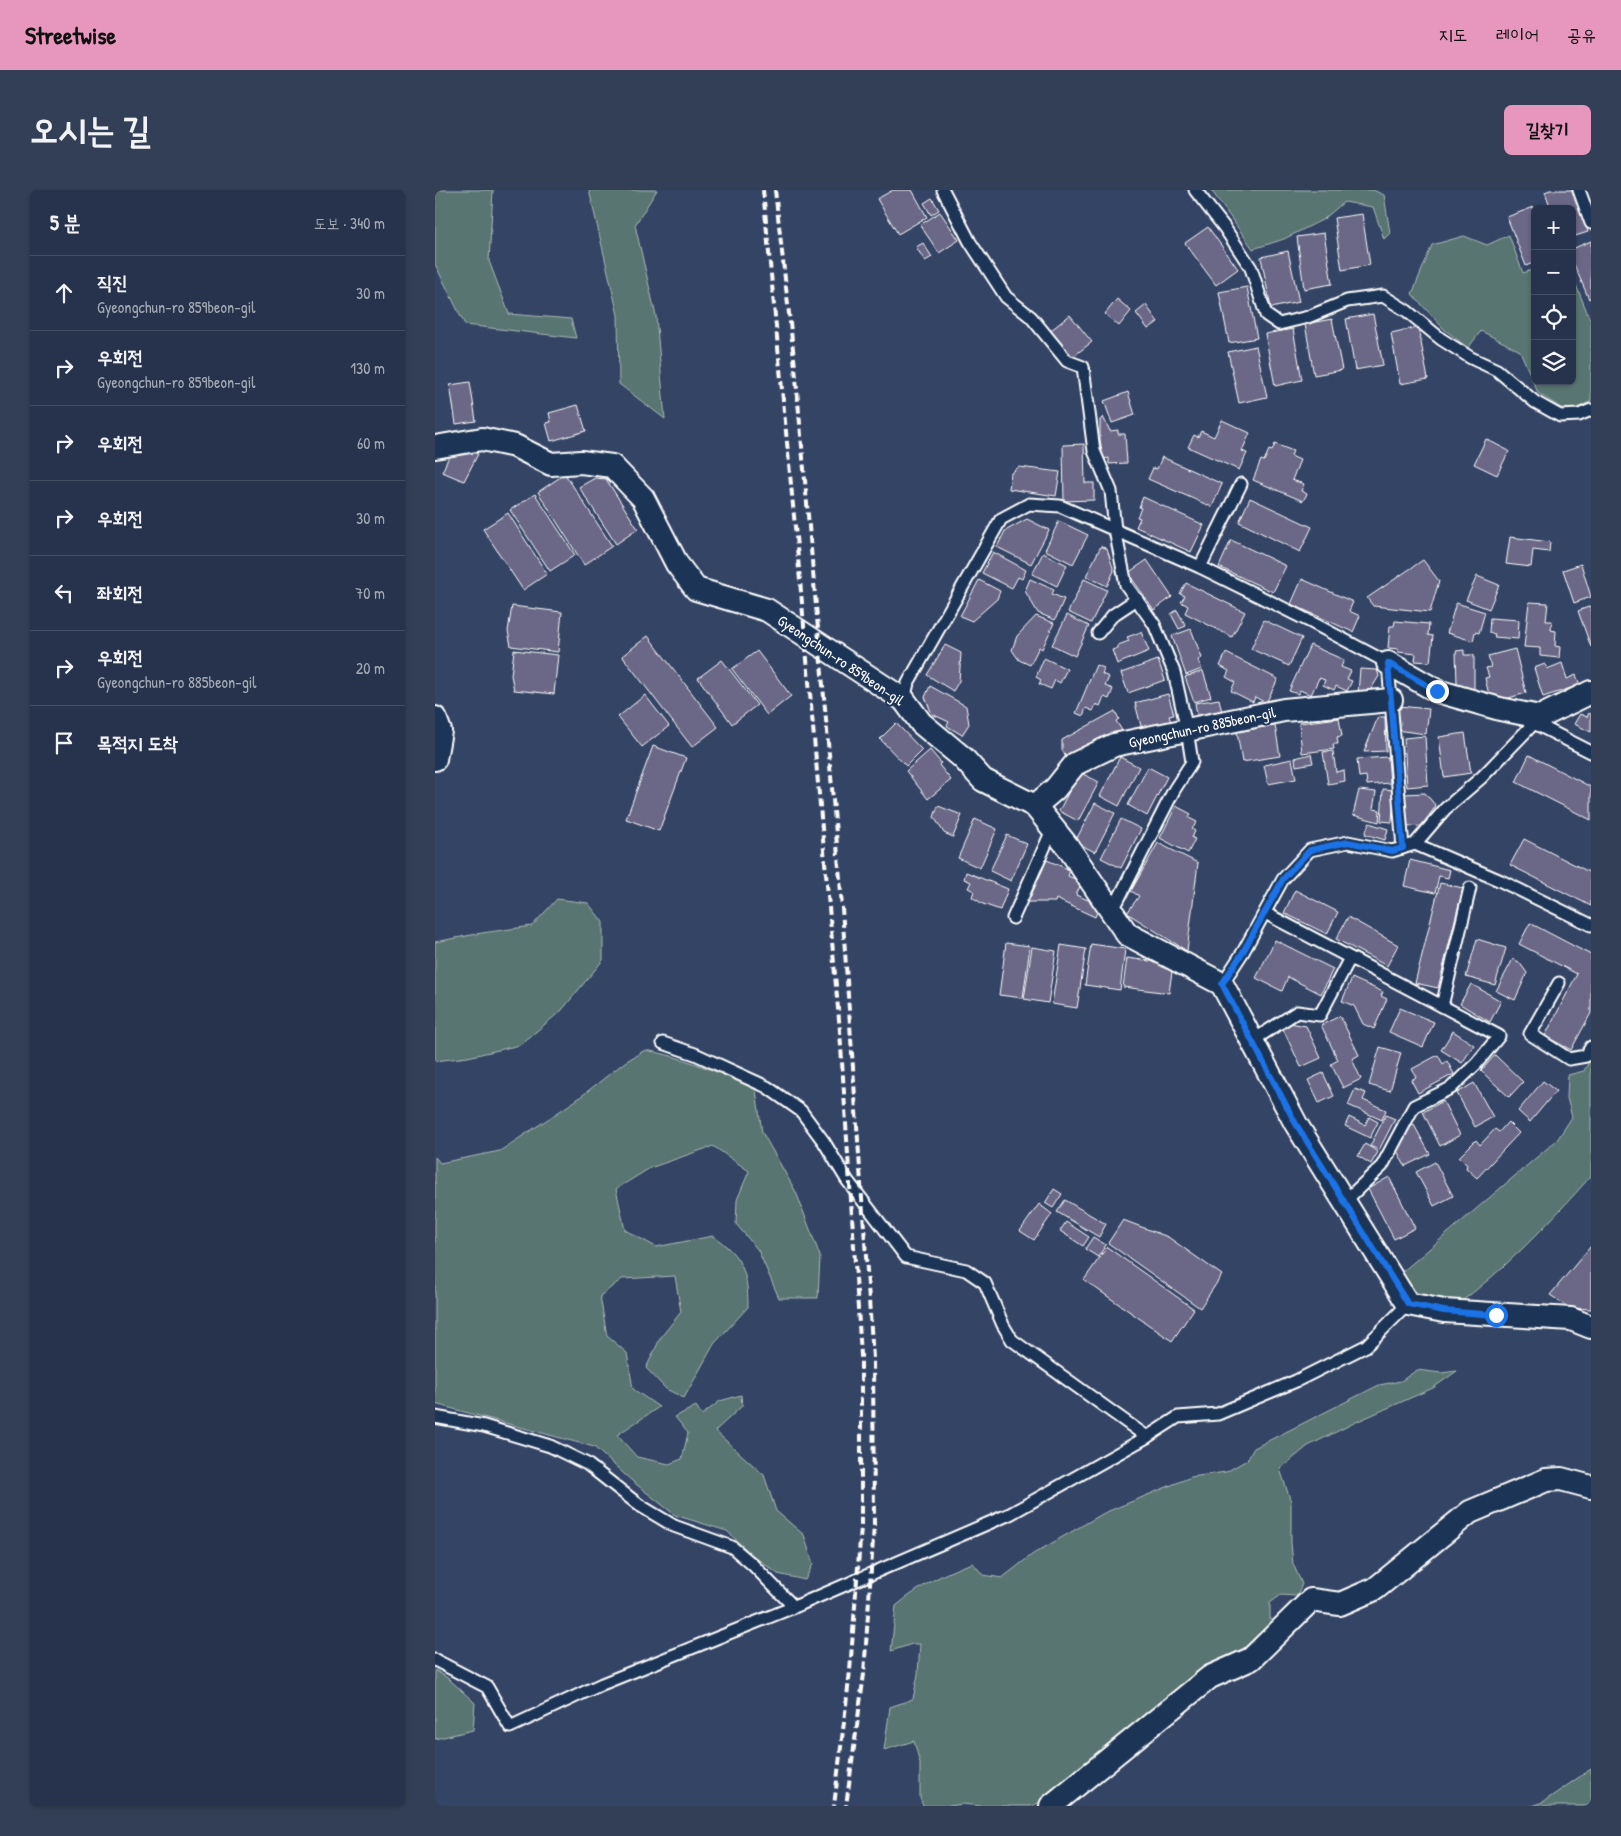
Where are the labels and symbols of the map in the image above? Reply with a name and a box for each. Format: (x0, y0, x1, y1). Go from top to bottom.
street label: Gyeongchun-ro 859beon-gil (774, 610, 908, 710)
route end (1426, 680, 1449, 703)
street label: Gyeongchun-ro 885beon-gil (1127, 701, 1277, 753)
route start (1485, 1304, 1508, 1327)

